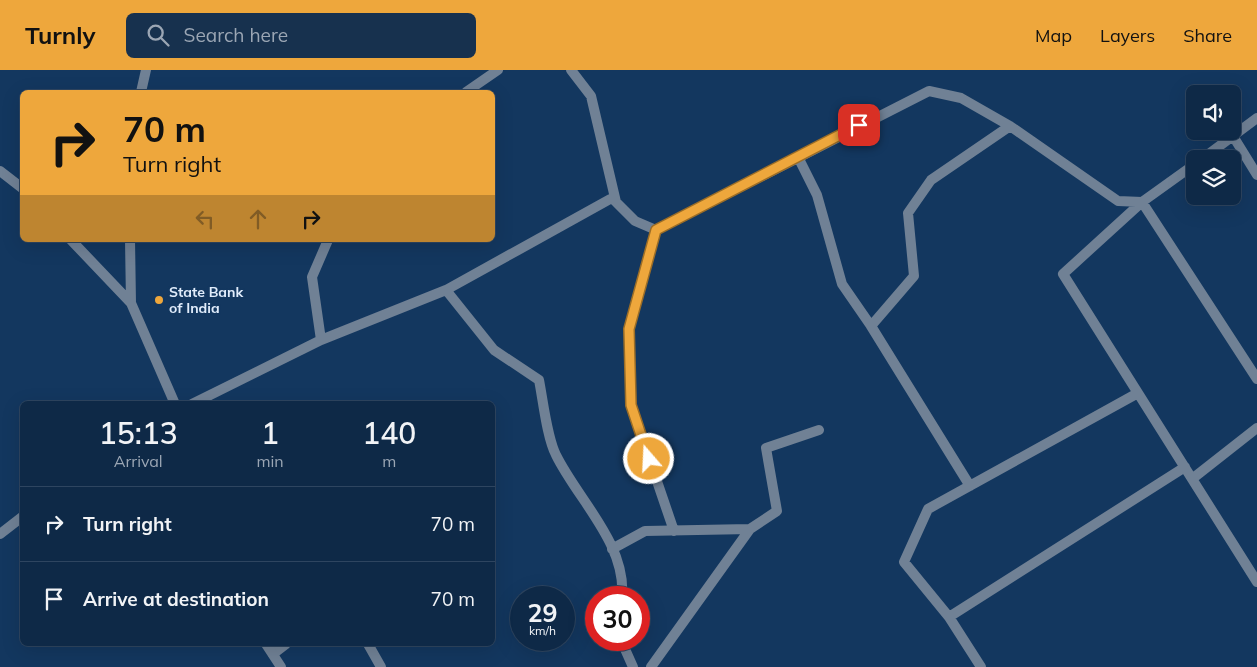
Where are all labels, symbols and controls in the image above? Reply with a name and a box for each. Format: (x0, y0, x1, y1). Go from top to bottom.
search box (126, 13, 476, 58)
text: Turnly (25, 20, 96, 50)
icon: search (144, 21, 172, 49)
text: Search here (184, 23, 288, 47)
text: Map (1035, 24, 1072, 47)
text: Layers (1100, 24, 1155, 47)
text: Share (1183, 24, 1232, 47)
map controls (1186, 85, 1241, 205)
button: sound (1186, 85, 1241, 140)
pin (838, 104, 880, 146)
text: 70 m (123, 107, 206, 151)
icon: right (40, 110, 105, 175)
icon: arrive (845, 111, 873, 139)
text: Turn right (123, 150, 221, 178)
button: layers (1186, 150, 1241, 205)
icon: left (191, 205, 219, 233)
icon: ahead (244, 205, 272, 233)
icon: right (297, 205, 325, 233)
place label: State Bank of India (169, 283, 243, 317)
marker: State Bank of India (153, 294, 165, 306)
text: 15:13 (99, 414, 178, 452)
text: 1 (261, 414, 279, 452)
text: 140 (362, 414, 416, 452)
position arrow (622, 432, 674, 484)
text: Arrival (114, 451, 163, 471)
text: min (256, 451, 284, 471)
text: m (382, 451, 396, 471)
icon: right (40, 510, 68, 538)
text: Turn right (83, 512, 172, 536)
text: 70 m (431, 512, 475, 536)
icon: arrive (40, 585, 68, 613)
speed limit sign: 30 (585, 586, 650, 651)
text: Arrive at destination (83, 587, 269, 611)
text: 70 m (431, 587, 475, 611)
text: 29 (527, 597, 558, 628)
text: km/h (529, 623, 556, 638)

